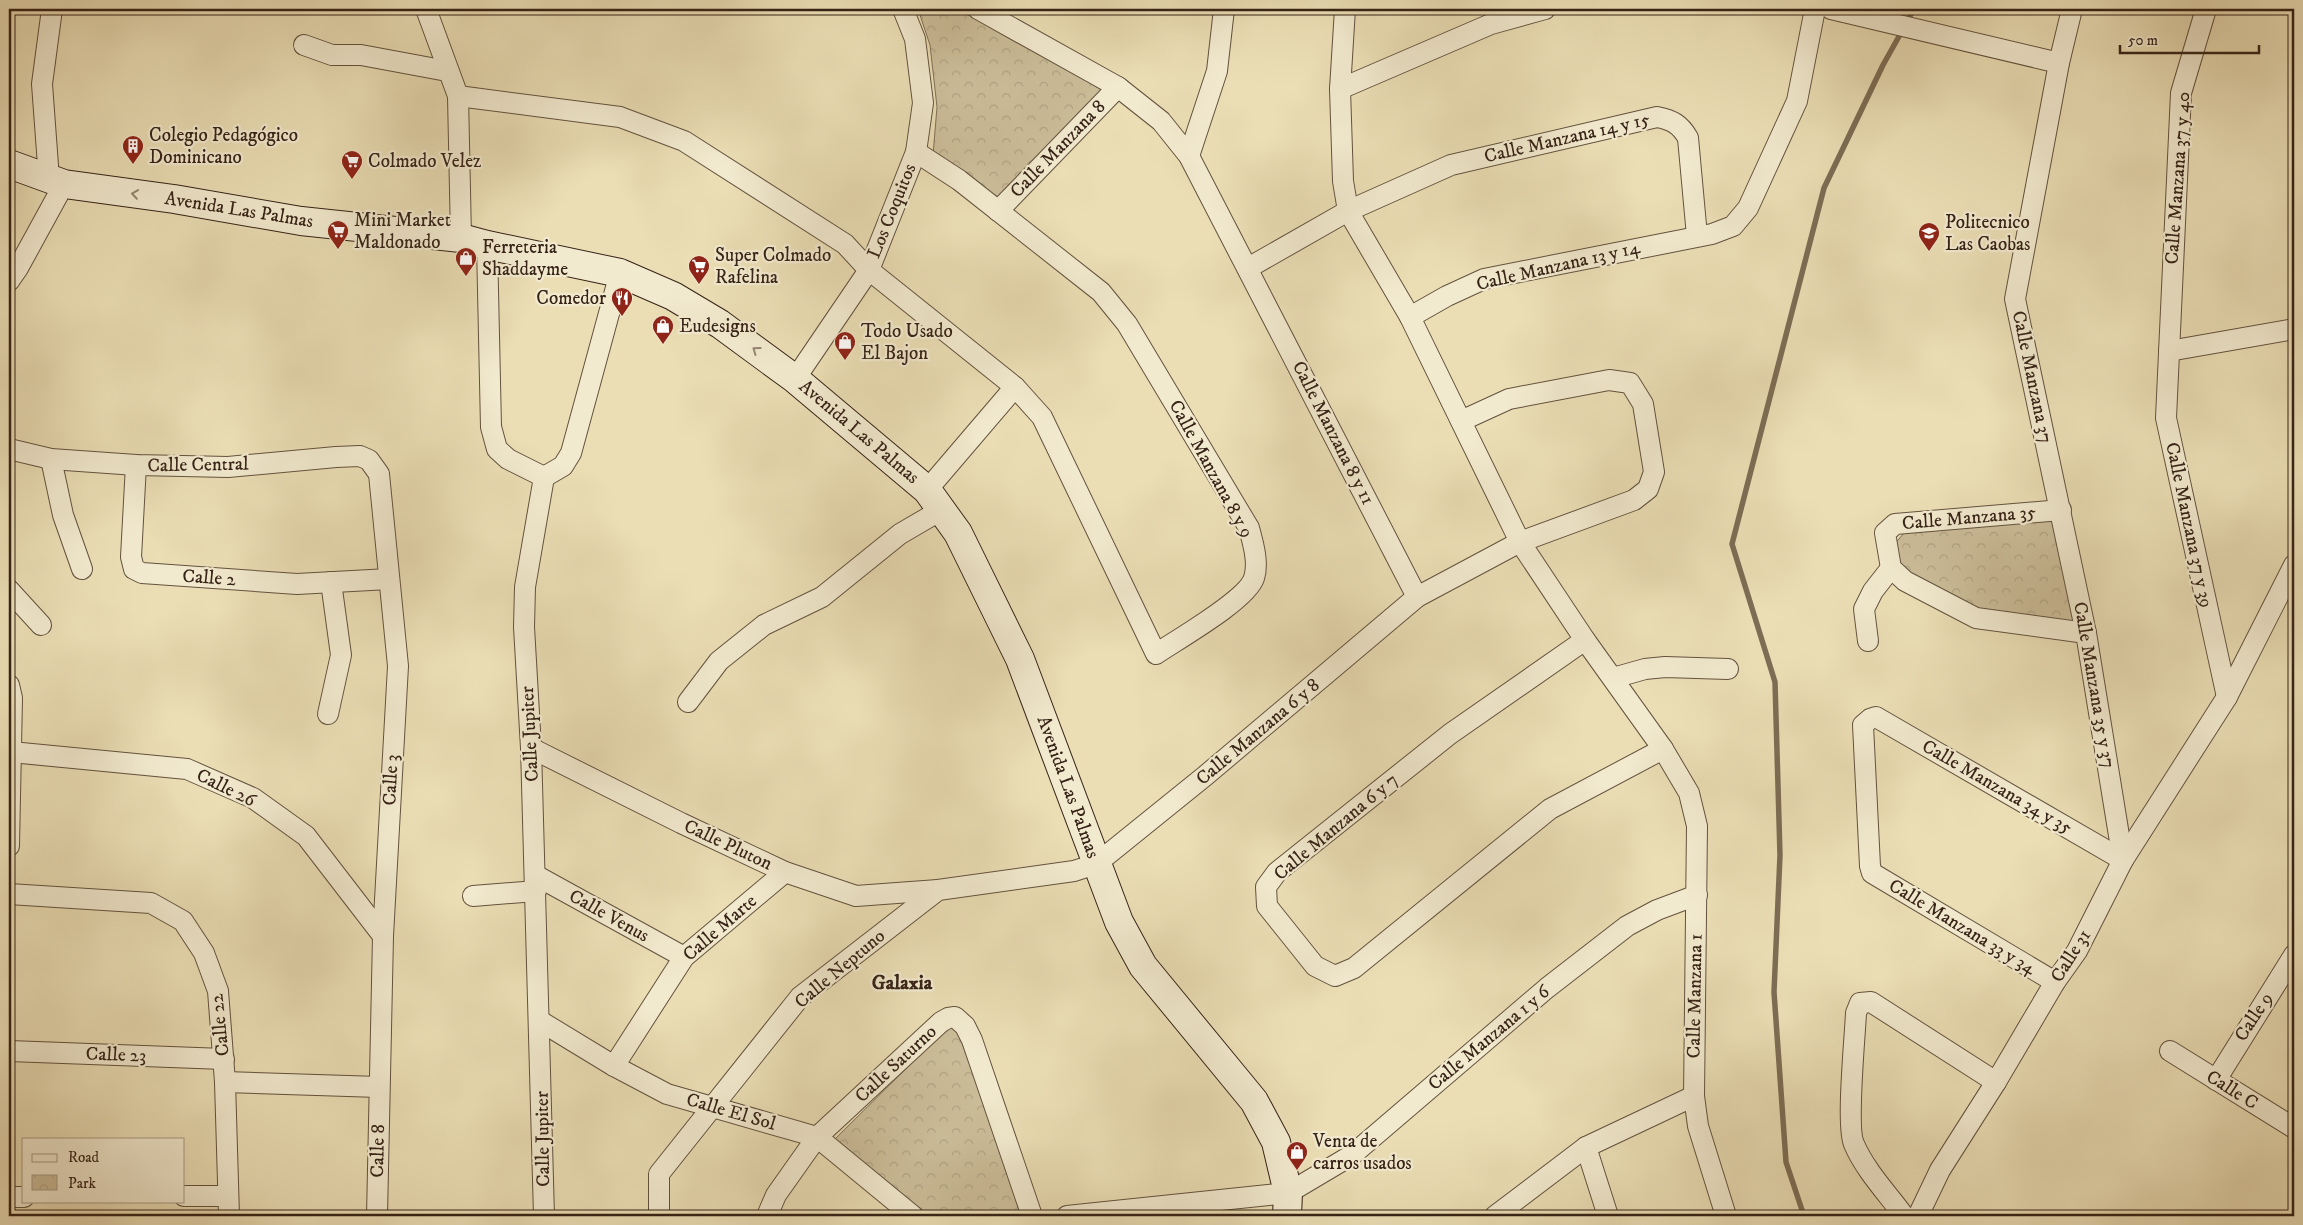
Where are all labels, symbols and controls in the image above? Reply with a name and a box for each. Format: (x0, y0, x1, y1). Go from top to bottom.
scale bar (2120, 22, 2259, 54)
text: 50 m (2128, 31, 2158, 50)
street label: Calle Manzana 37 y 40 (2160, 91, 2196, 265)
street label: Calle Manzana 8 (1006, 95, 1110, 203)
street label: Calle Manzana 14 y 15 (1482, 108, 1653, 168)
place label: Colegio Pedagógico Dominicano (149, 124, 298, 169)
building icon: Colegio Pedagógico Dominicano (121, 134, 145, 165)
supermarket icon: Colmado Velez (340, 149, 364, 180)
place label: Colmado Velez (368, 150, 481, 173)
street label: Los Coquitos (863, 160, 922, 262)
street label: Avenida Las Palmas (163, 187, 315, 233)
one-way arrow (131, 189, 140, 199)
place label: Mini Market Maldonado (354, 209, 451, 254)
place label: Politecnico Las Caobas (1945, 211, 2030, 256)
supermarket icon: Mini Market Maldonado (326, 219, 350, 250)
school or university icon: Politecnico Las Caobas (1917, 221, 1941, 252)
place label: Ferreteria Shaddayme (482, 236, 568, 281)
street label: Calle Manzana 13 y 14 (1474, 236, 1643, 296)
place label: Super Colmado Rafelina (715, 244, 831, 289)
shop icon: Ferreteria Shaddayme (454, 246, 478, 277)
supermarket icon: Super Colmado Rafelina (687, 254, 711, 285)
restaurant icon: Comedor (610, 286, 634, 317)
place label: Comedor (536, 287, 606, 310)
street label: Calle Manzana 37 (2007, 309, 2057, 445)
shop icon: Eudesigns (651, 314, 675, 345)
place label: Eudesigns (679, 315, 756, 338)
place label: Todo Usado El Bajon (861, 320, 953, 365)
shop icon: Todo Usado El Bajon (833, 330, 857, 361)
one-way arrow (752, 347, 762, 356)
street label: Calle Manzana 8 y 11 (1287, 357, 1379, 509)
street label: Avenida Las Palmas (794, 375, 924, 489)
street label: Calle Manzana 8 y 9 (1164, 396, 1258, 542)
street label: Calle Manzana 37 y 39 (2160, 440, 2218, 610)
street label: Calle Central (147, 453, 249, 477)
street label: Calle Manzana 35 (1901, 501, 2037, 535)
street label: Calle 2 (182, 565, 237, 591)
street label: Calle Manzana 35 y 37 (2068, 600, 2120, 770)
street label: Calle Manzana 6 y 8 (1192, 674, 1324, 790)
street label: Calle Jupiter (516, 686, 544, 782)
street label: Avenida Las Palmas (1032, 713, 1104, 861)
street label: Calle Manzana 34 y 35 (1918, 735, 2077, 840)
street label: Calle 3 (378, 754, 404, 806)
street label: Calle 26 (193, 764, 260, 813)
street label: Calle Manzana 6 y 7 (1269, 768, 1403, 886)
street label: Calle Pluton (680, 814, 776, 876)
street label: Calle Manzana 33 y 34 (1884, 874, 2040, 980)
street label: Calle Venus (565, 885, 653, 947)
street label: Calle Marte (678, 890, 762, 966)
street label: Calle Neptuno (790, 925, 890, 1013)
street label: Calle 31 (2046, 925, 2096, 987)
street label: Calle Manzana 1 (1682, 933, 1708, 1059)
district label: Galaxia (872, 971, 933, 996)
street label: Calle Manzana 1 y 6 (1423, 980, 1555, 1096)
street label: Calle 9 (2230, 988, 2278, 1046)
street label: Calle 22 (205, 992, 235, 1057)
street label: Calle Saturno (850, 1020, 942, 1108)
street label: Calle 23 (85, 1042, 147, 1068)
street label: Calle C (2202, 1065, 2262, 1115)
street label: Calle El Sol (684, 1088, 779, 1136)
street label: Calle Jupiter (531, 1091, 555, 1187)
street label: Calle 8 (366, 1124, 390, 1178)
place label: Venta de carros usados (1312, 1130, 1412, 1175)
legend (22, 1138, 185, 1202)
shop icon: Venta de carros usados (1285, 1140, 1309, 1171)
text: Road (68, 1148, 100, 1167)
text: Park (68, 1174, 97, 1193)

